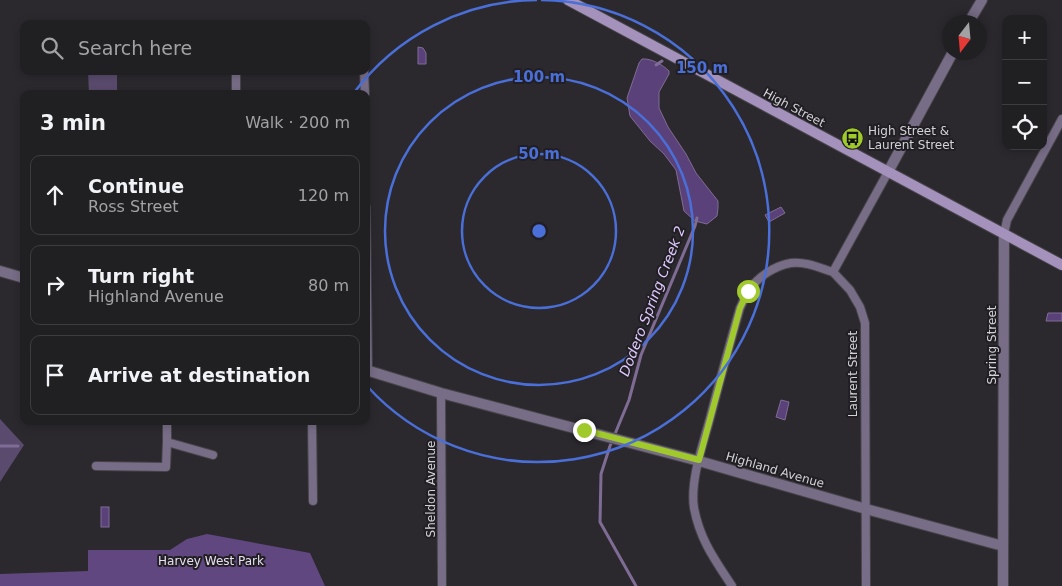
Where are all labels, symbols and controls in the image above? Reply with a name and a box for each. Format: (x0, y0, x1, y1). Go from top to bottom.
north arrow (942, 15, 987, 60)
map controls (1002, 15, 1047, 150)
button: + (1002, 15, 1047, 60)
search box (20, 20, 370, 75)
icon: search (38, 34, 66, 62)
text: Search here (78, 37, 192, 59)
text: 150 m (676, 59, 728, 77)
button: − (1002, 60, 1047, 105)
text: 100 m (513, 68, 565, 86)
street label: High Street (761, 86, 828, 130)
button: locate (1002, 105, 1047, 150)
text: 3 min (40, 111, 106, 135)
text: Walk · 200 m (245, 113, 350, 132)
place label: High Street & Laurent Street (868, 124, 955, 152)
bus stop icon: High Street & Laurent Street (840, 126, 864, 150)
text: 50 m (518, 145, 560, 163)
text: Continue (88, 175, 184, 197)
icon: ahead (41, 181, 69, 209)
text: 120 m (298, 186, 349, 205)
text: Ross Street (88, 197, 179, 216)
centre of rings (530, 222, 548, 240)
water label: Dodero Spring Creek 2 (616, 224, 688, 378)
text: Turn right (88, 265, 194, 287)
icon: right (41, 271, 69, 299)
text: 80 m (308, 276, 349, 295)
route start (737, 280, 760, 303)
text: Highland Avenue (88, 287, 224, 306)
street label: Spring Street (985, 305, 999, 385)
street label: Laurent Street (846, 331, 860, 417)
icon: arrive (41, 361, 69, 389)
text: Arrive at destination (88, 364, 310, 386)
route end (573, 419, 596, 442)
street label: Sheldon Avenue (424, 441, 438, 537)
street label: Highland Avenue (724, 449, 826, 491)
park label: Harvey West Park (158, 554, 264, 568)

